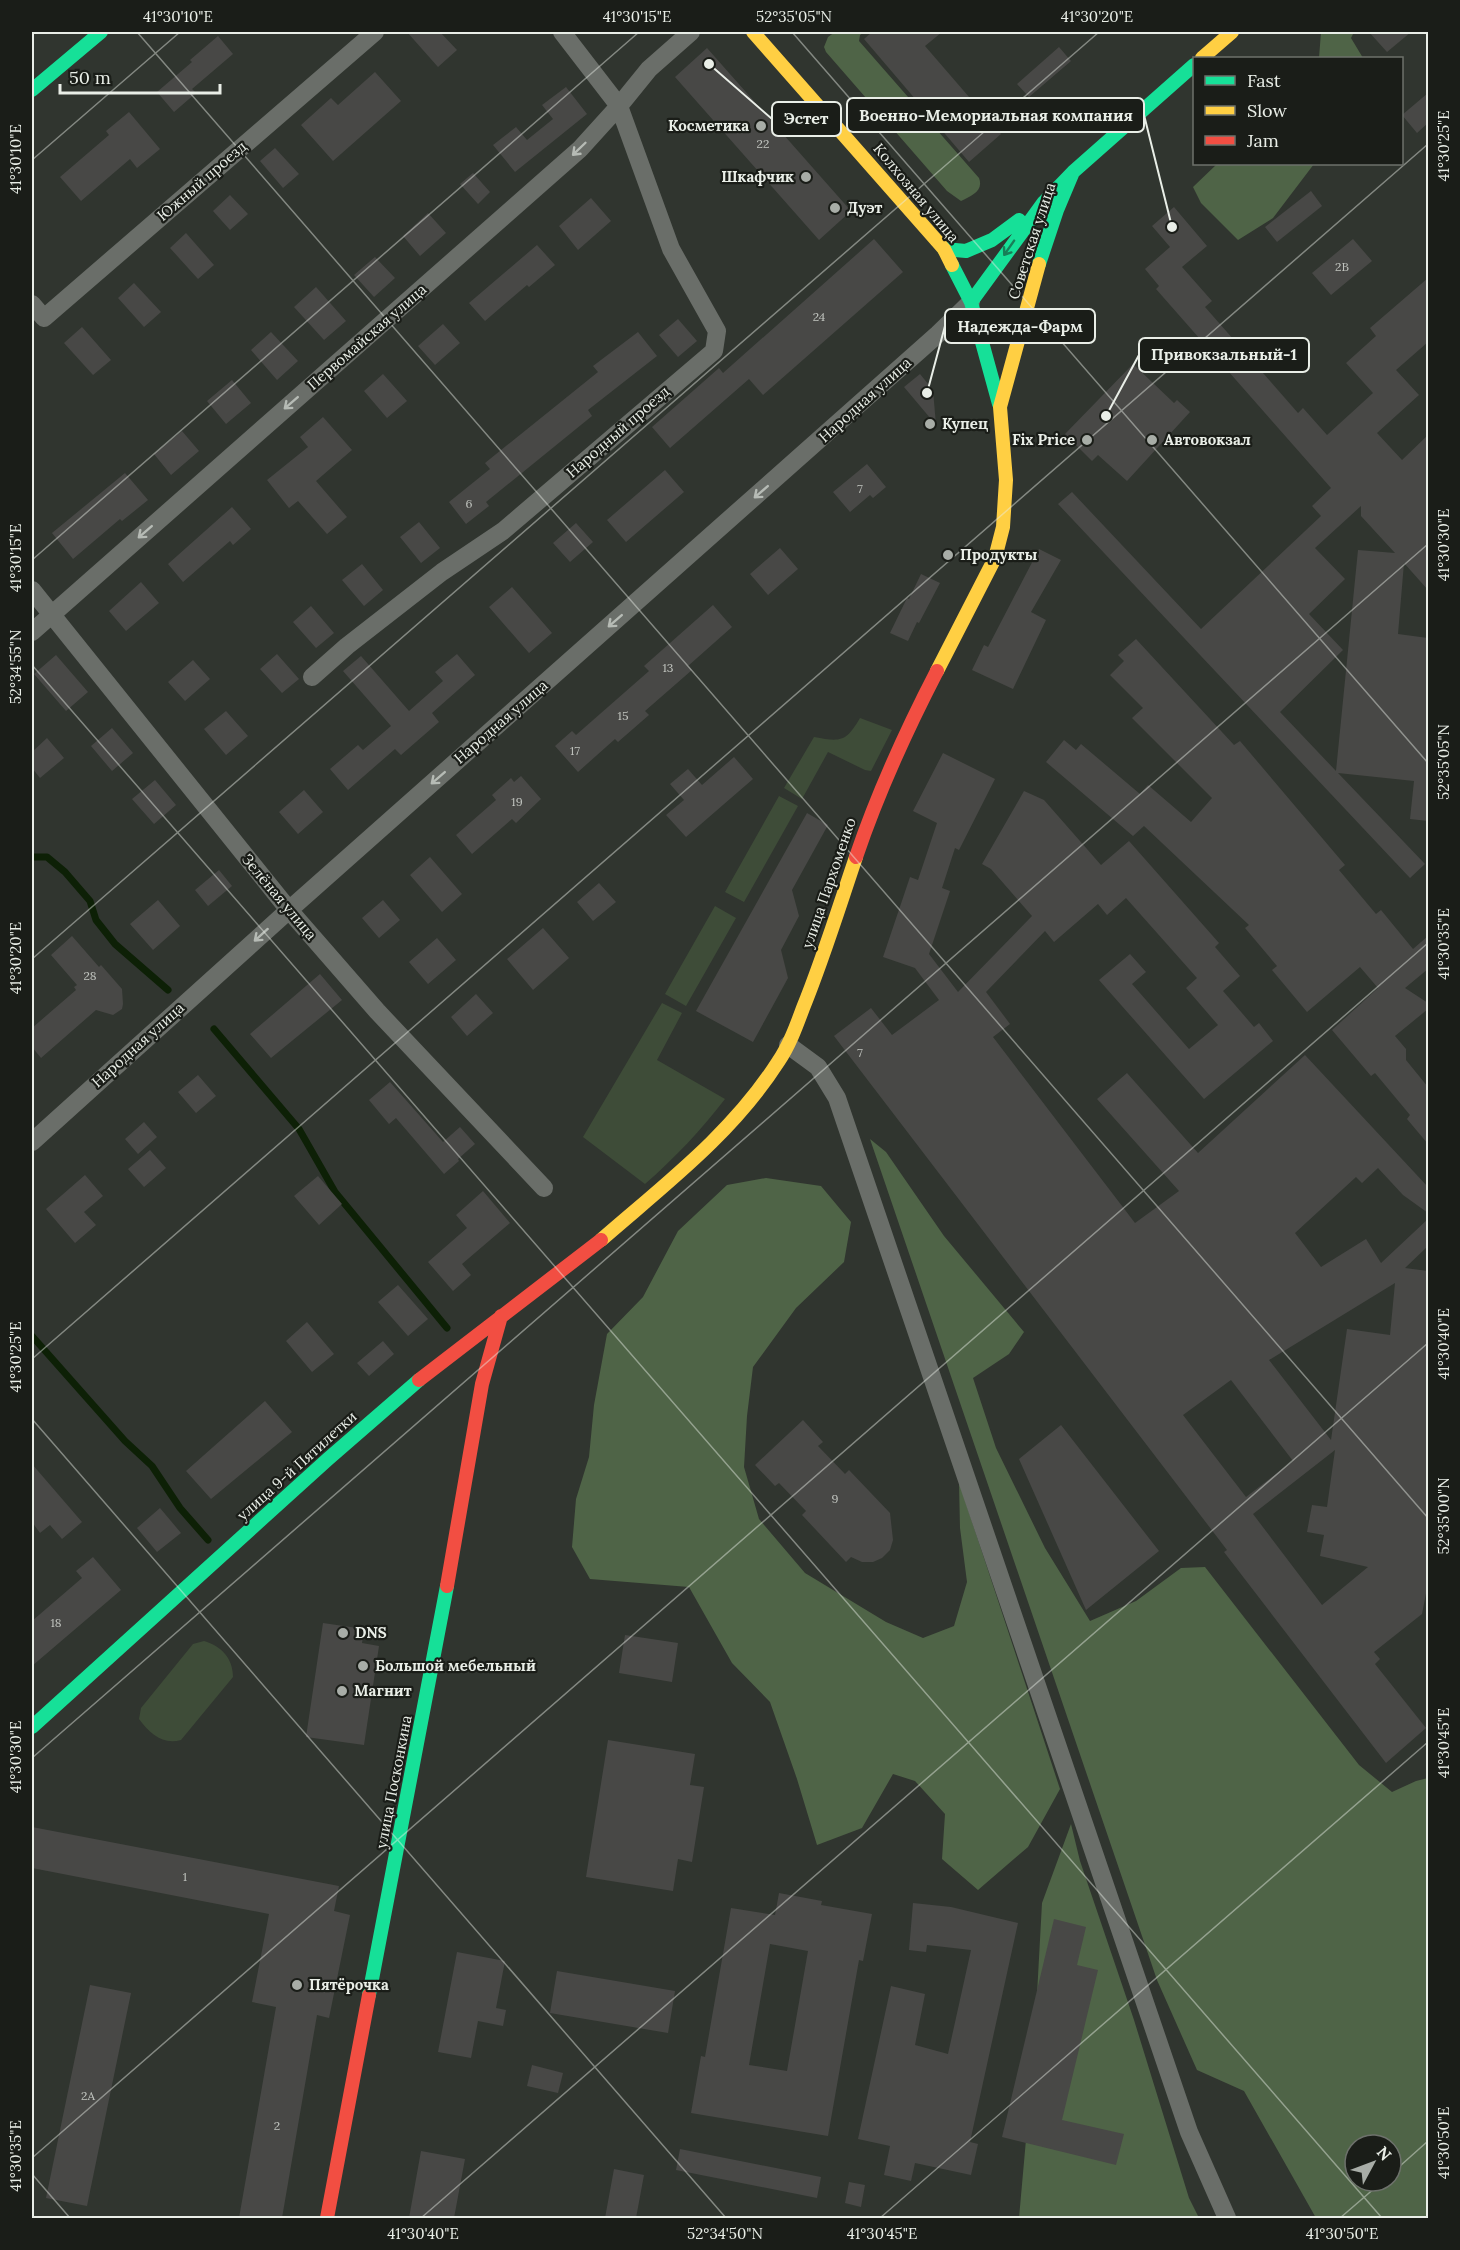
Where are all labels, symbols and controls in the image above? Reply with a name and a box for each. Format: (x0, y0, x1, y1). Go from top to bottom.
text: 41°30'10"E (143, 7, 213, 26)
text: 41°30'15"E (603, 7, 671, 26)
text: 52°35'05"N (756, 7, 832, 26)
text: 41°30'20"E (1061, 7, 1133, 26)
scale bar (60, 57, 220, 95)
legend (1193, 57, 1403, 165)
text: 50 m (69, 66, 111, 89)
text: Fast (1247, 69, 1281, 92)
callout: Военно-Мемориальная компания (847, 98, 1144, 132)
text: Slow (1247, 99, 1287, 122)
callout: Эстет (772, 102, 841, 136)
text: Военно-Мемориальная компания (859, 105, 1133, 125)
text: Эстет (784, 108, 829, 128)
text: 41°30'25"E (1434, 110, 1453, 182)
place label: Косметика (668, 116, 749, 135)
marker: Косметика (754, 119, 768, 133)
text: 41°30'10"E (6, 124, 25, 194)
text: Jam (1246, 129, 1279, 152)
street label: Южный проезд (153, 136, 250, 225)
house number: 22 (757, 136, 769, 151)
street label: Колхозная улица (869, 139, 964, 246)
one-way arrow (572, 142, 587, 157)
place label: Шкафчик (721, 167, 794, 186)
marker: Шкафчик (799, 170, 813, 184)
street label: Советская улица (1004, 180, 1059, 302)
place label: Дуэт (847, 198, 882, 217)
marker: Дуэт (828, 201, 842, 215)
one-way arrow (1003, 240, 1015, 256)
house number: 2В (1335, 259, 1349, 274)
street label: Первомайская улица (303, 279, 430, 394)
house number: 24 (813, 309, 826, 324)
callout: Надежда-Фарм (945, 309, 1095, 343)
text: Надежда-Фарм (957, 316, 1083, 336)
callout: Привокзальный-1 (1139, 338, 1309, 372)
text: Привокзальный-1 (1151, 344, 1297, 364)
street label: Народная улица (814, 353, 915, 446)
street label: Народный проезд (562, 382, 673, 482)
one-way arrow (284, 396, 299, 410)
place label: Купец (942, 414, 988, 433)
marker: Купец (923, 417, 937, 431)
place label: Fix Price (1012, 430, 1075, 449)
place label: Автовокзал (1164, 430, 1251, 449)
marker: Fix Price (1080, 433, 1094, 447)
marker: Автовокзал (1145, 433, 1159, 447)
house number: 7 (857, 481, 863, 496)
one-way arrow (754, 485, 769, 499)
house number: 6 (466, 496, 473, 511)
text: 41°30'30"E (1434, 509, 1453, 581)
text: 41°30'15"E (6, 524, 25, 592)
one-way arrow (137, 525, 152, 539)
place label: Продукты (960, 545, 1037, 564)
marker: Продукты (941, 548, 955, 562)
one-way arrow (608, 614, 623, 628)
text: 52°34'55"N (6, 630, 25, 704)
house number: 13 (662, 660, 674, 675)
street label: Народная улица (450, 676, 552, 768)
house number: 15 (618, 708, 628, 723)
text: 52°35'05"N (1434, 724, 1453, 800)
house number: 17 (570, 743, 580, 758)
one-way arrow (431, 771, 446, 785)
house number: 19 (511, 794, 523, 809)
street label: улица Пархоменко (797, 815, 860, 951)
street label: Зелёная улица (238, 850, 321, 944)
text: 41°30'35"E (1434, 908, 1453, 980)
text: 41°30'20"E (6, 922, 25, 994)
one-way arrow (253, 928, 268, 942)
house number: 28 (83, 968, 97, 983)
street label: Народная улица (87, 998, 188, 1091)
house number: 7 (857, 1045, 863, 1060)
text: 41°30'40"E (1434, 1308, 1453, 1380)
text: 41°30'25"E (6, 1321, 25, 1393)
street label: улица 9-й Пятилетки (233, 1407, 361, 1524)
text: 52°35'00"N (1434, 1477, 1453, 1555)
house number: 9 (832, 1491, 839, 1506)
house number: 18 (50, 1615, 62, 1630)
place label: DNS (355, 1623, 387, 1642)
marker: DNS (336, 1626, 350, 1640)
place label: Большой мебельный (375, 1656, 536, 1675)
marker: Большой мебельный (356, 1659, 370, 1673)
place label: Магнит (354, 1681, 412, 1700)
marker: Магнит (335, 1684, 349, 1698)
text: 41°30'45"E (1434, 1708, 1453, 1778)
street label: улица Посконкина (371, 1713, 416, 1850)
text: 41°30'30"E (6, 1721, 25, 1793)
house number: 1 (183, 1869, 187, 1884)
place label: Пятёрочка (309, 1975, 389, 1994)
marker: Пятёрочка (290, 1978, 304, 1992)
house number: 2А (81, 2088, 95, 2103)
text: 41°30'50"E (1434, 2107, 1453, 2179)
house number: 2 (274, 2118, 280, 2133)
text: 41°30'35"E (6, 2120, 25, 2192)
north arrow (1343, 2133, 1403, 2193)
text: N (1373, 2142, 1396, 2164)
text: 41°30'40"E (387, 2224, 459, 2243)
text: 52°34'50"N (687, 2224, 763, 2243)
text: 41°30'45"E (847, 2224, 917, 2243)
text: 41°30'50"E (1306, 2224, 1378, 2243)

